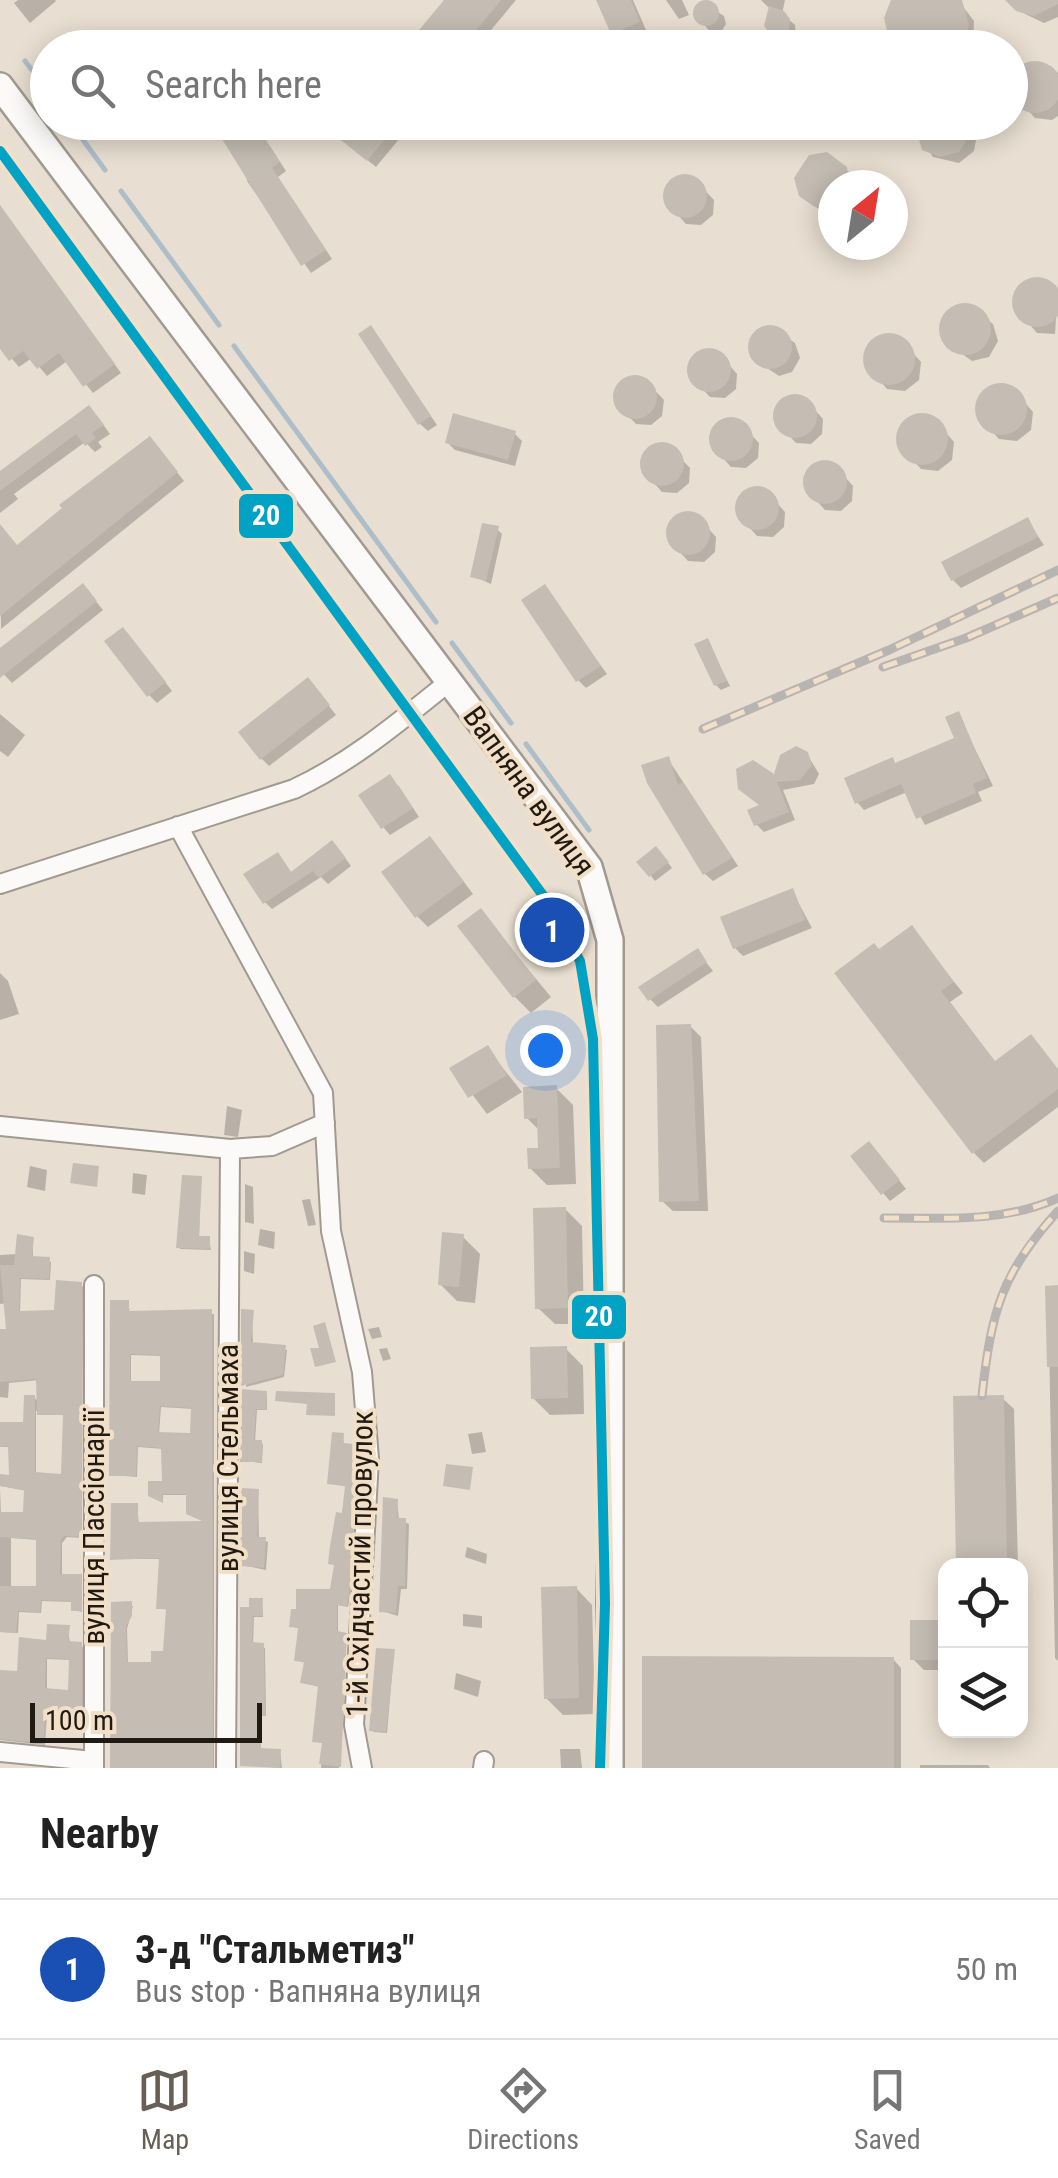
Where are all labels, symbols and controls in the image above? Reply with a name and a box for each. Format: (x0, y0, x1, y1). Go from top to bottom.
search box (30, 30, 1028, 140)
icon: search (65, 58, 120, 113)
text: Search here (145, 63, 322, 107)
north arrow (818, 170, 908, 260)
line badge: 20 (237, 492, 295, 540)
text: 20 (252, 499, 280, 532)
street label: Вапняна вулиця (456, 699, 602, 882)
pin: 1 (520, 892, 584, 968)
your location (520, 1025, 571, 1076)
line badge: 20 (570, 1293, 628, 1341)
text: 20 (585, 1300, 613, 1333)
street label: вулиця Стельмаха (210, 1344, 245, 1572)
street label: вулиця Пассіонарії (76, 1407, 111, 1645)
street label: 1-й Східчастий провулок (339, 1410, 380, 1718)
map controls (938, 1558, 1028, 1738)
button: locate (938, 1558, 1028, 1648)
button: layers (938, 1648, 1028, 1738)
scale bar (30, 1698, 262, 1742)
text: 100 m (45, 1704, 114, 1737)
text: Nearby (40, 1809, 159, 1858)
text: З-д "Стальметиз" (135, 1928, 415, 1972)
text: 1 (64, 1950, 81, 1988)
text: 50 m (955, 1950, 1018, 1988)
text: Bus stop · Вапняна вулиця (135, 1972, 481, 2010)
tab: Map (137, 2063, 192, 2156)
tab: Directions (467, 2063, 579, 2156)
tab: Saved (854, 2063, 921, 2156)

